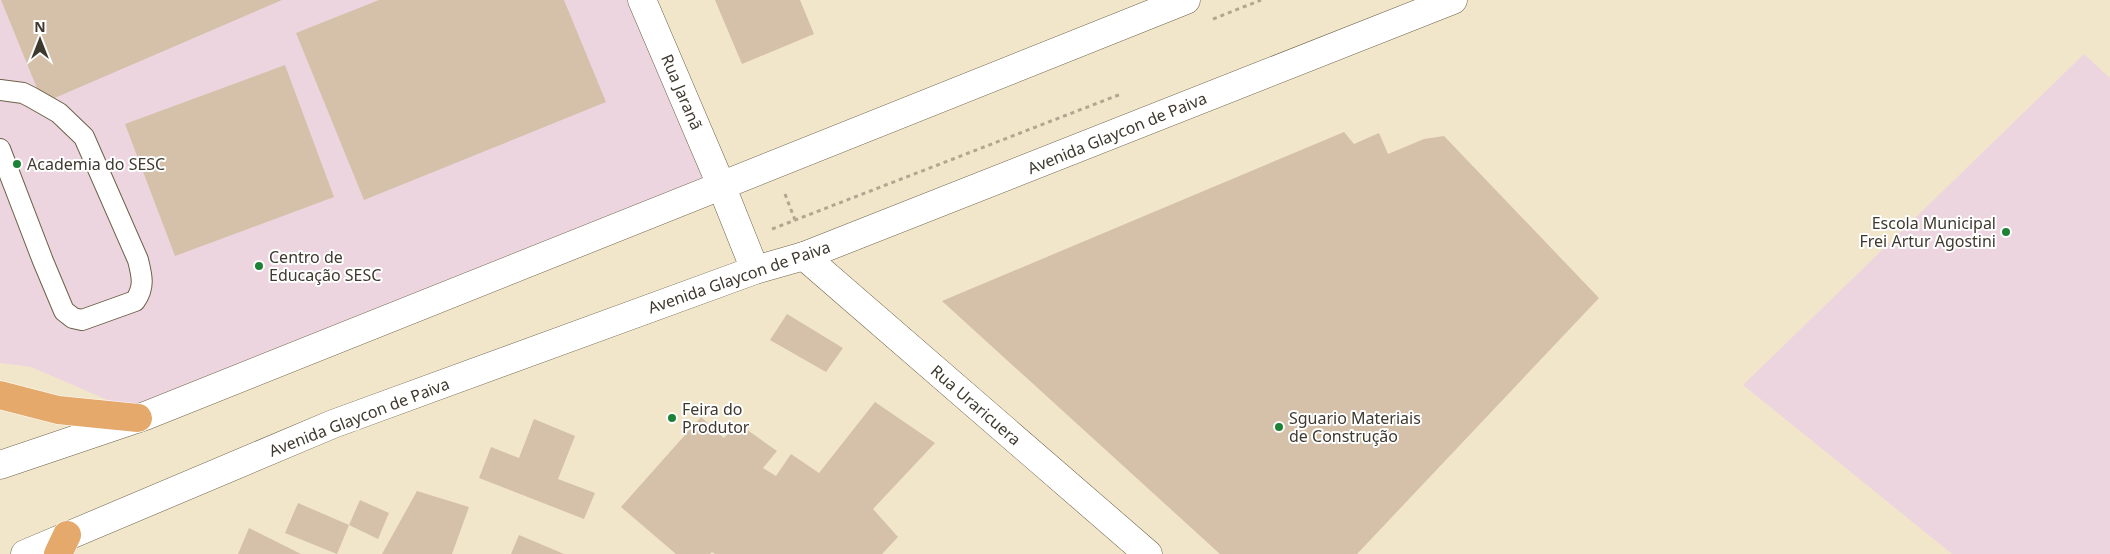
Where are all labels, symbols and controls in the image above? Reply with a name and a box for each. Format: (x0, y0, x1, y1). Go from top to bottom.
north arrow (15, 15, 65, 65)
text: N (34, 17, 46, 36)
street label: Rua Jaranã (656, 51, 708, 133)
street label: Avenida Glaycon de Paiva (1024, 87, 1210, 179)
place label: Academia do SESC (27, 153, 165, 175)
marker: Academia do SESC (11, 158, 23, 170)
place label: Escola Municipal Frei Artur Agostini (1860, 212, 1996, 252)
marker: Escola Municipal Frei Artur Agostini (2000, 226, 2012, 238)
street label: Avenida Glaycon de Paiva (645, 235, 833, 319)
place label: Centro de Educação SESC (269, 246, 381, 286)
marker: Centro de Educação SESC (253, 260, 265, 272)
street label: Rua Uraricuera (926, 360, 1026, 450)
street label: Avenida Glaycon de Paiva (266, 372, 452, 462)
place label: Feira do Produtor (682, 398, 750, 438)
place label: Sguario Materiais de Construção (1289, 407, 1421, 447)
marker: Feira do Produtor (666, 412, 678, 424)
marker: Sguario Materiais de Construção (1273, 421, 1285, 433)

